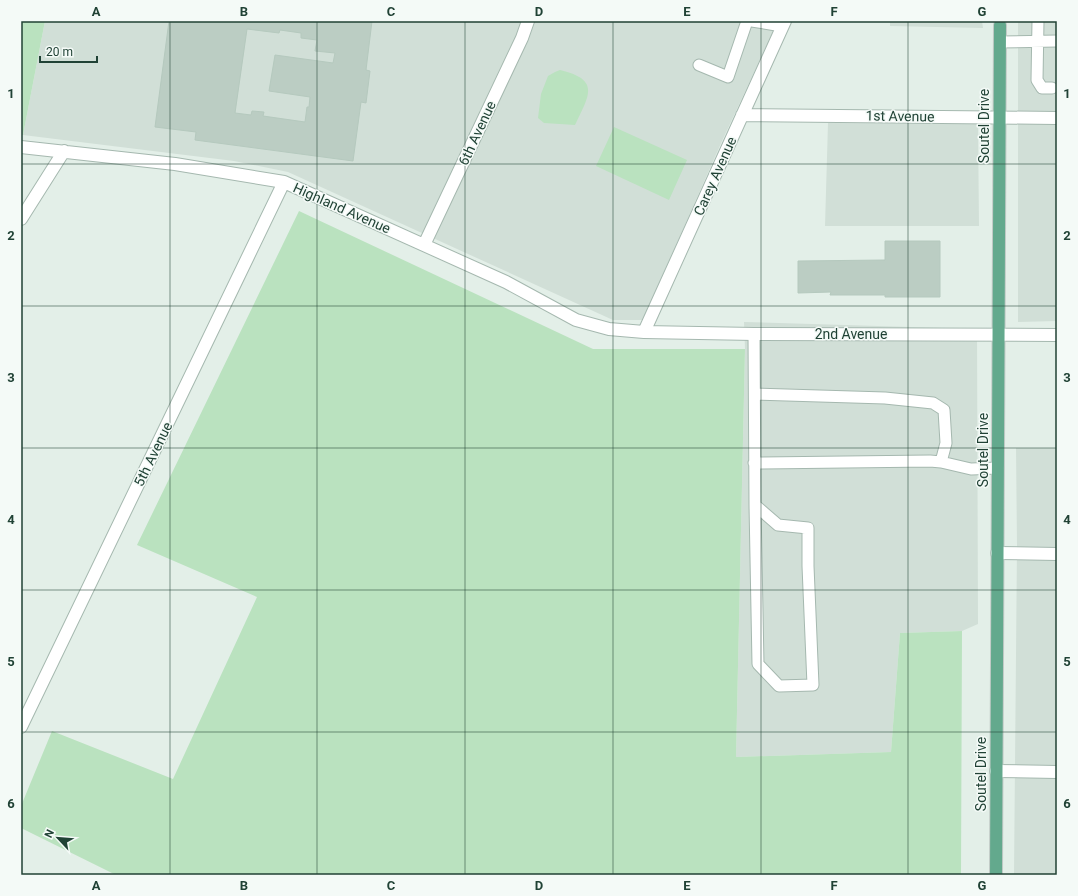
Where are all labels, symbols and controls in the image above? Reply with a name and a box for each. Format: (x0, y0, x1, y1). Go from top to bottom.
text: A (92, 4, 101, 19)
text: B (240, 4, 248, 19)
text: C (387, 4, 396, 19)
text: D (535, 4, 543, 19)
text: E (683, 4, 691, 19)
text: F (830, 4, 838, 19)
text: G (978, 4, 987, 19)
scale bar (40, 38, 97, 64)
text: 20 m (46, 45, 73, 59)
text: 1 (7, 86, 15, 101)
text: 1 (1063, 86, 1071, 101)
street label: Soutel Drive (976, 89, 992, 163)
street label: 6th Avenue (455, 98, 499, 168)
street label: 1st Avenue (865, 107, 935, 125)
street label: Carey Avenue (690, 134, 740, 218)
street label: Highland Avenue (291, 179, 393, 237)
text: 2 (7, 228, 15, 243)
text: 2 (1063, 228, 1071, 243)
street label: 2nd Avenue (815, 326, 887, 342)
text: 3 (7, 370, 15, 385)
text: 3 (1063, 370, 1071, 385)
street label: Soutel Drive (975, 413, 991, 487)
street label: 5th Avenue (131, 419, 175, 489)
text: 4 (7, 512, 15, 527)
text: 4 (1063, 512, 1071, 527)
text: 5 (7, 654, 15, 669)
text: 5 (1063, 654, 1071, 669)
street label: Soutel Drive (973, 737, 989, 811)
text: 6 (7, 796, 15, 811)
text: 6 (1063, 796, 1071, 811)
north arrow (38, 818, 78, 858)
text: N (42, 827, 57, 840)
text: A (92, 878, 101, 893)
text: B (240, 878, 248, 893)
text: C (387, 878, 396, 893)
text: D (535, 878, 543, 893)
text: E (683, 878, 691, 893)
text: F (830, 878, 838, 893)
text: G (978, 878, 987, 893)

